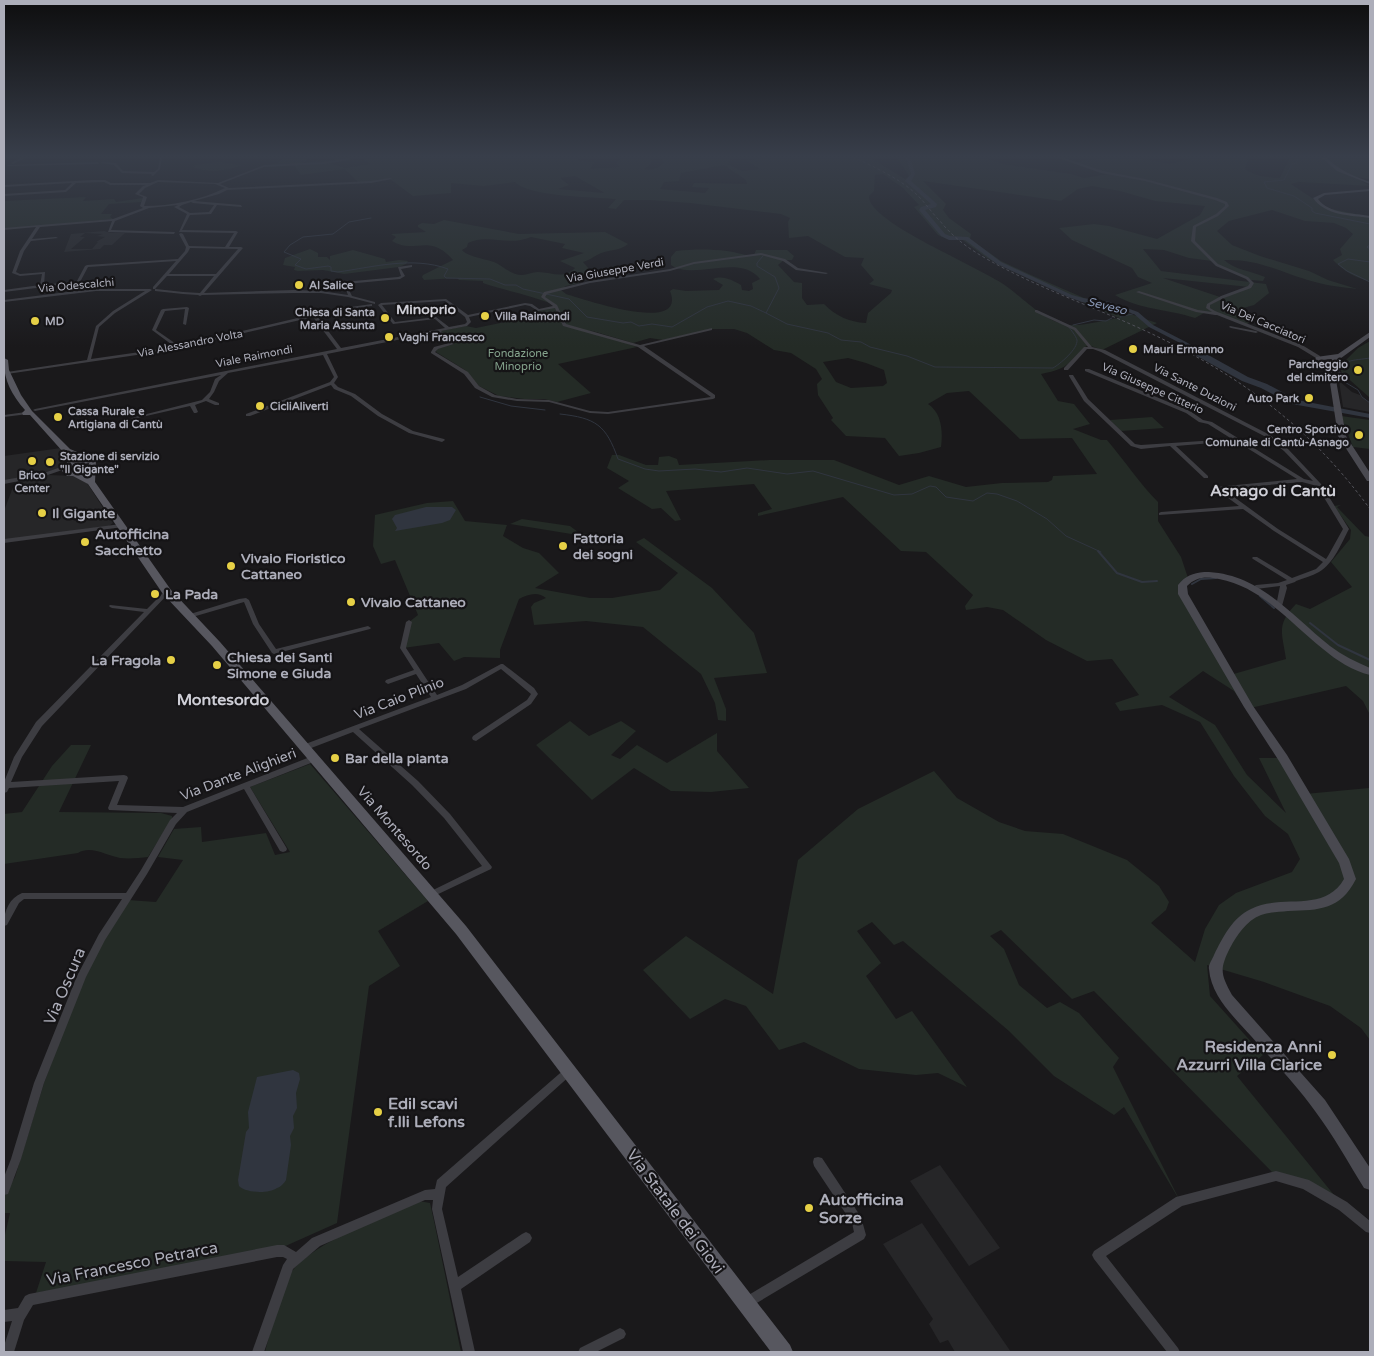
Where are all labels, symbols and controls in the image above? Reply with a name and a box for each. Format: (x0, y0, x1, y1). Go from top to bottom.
street label: Via Giuseppe Verdi (565, 256, 665, 285)
street label: Via Odescalchi (37, 276, 115, 295)
marker: Al Salice (293, 279, 305, 291)
place label: Al Salice (309, 279, 354, 292)
water label: Seveso (1086, 294, 1129, 318)
street label: Via Dei Cacciatori (1218, 299, 1307, 346)
district label: Minoprio (396, 301, 457, 318)
place label: Chiesa di Santa Maria Assunta (295, 306, 375, 332)
marker: Villa Raimondi (479, 310, 491, 322)
place label: Villa Raimondi (495, 310, 570, 323)
marker: Chiesa di Santa Maria Assunta (379, 312, 391, 324)
marker: MD (29, 315, 41, 327)
place label: MD (45, 315, 64, 328)
street label: Via Alessandro Volta (136, 327, 244, 360)
marker: Vaghi Francesco (383, 331, 395, 343)
place label: Vaghi Francesco (399, 331, 485, 345)
street label: Viale Raimondi (214, 343, 294, 370)
marker: Mauri Ermanno (1127, 343, 1139, 355)
place label: Mauri Ermanno (1143, 343, 1224, 356)
park label: Fondazione Minoprio (488, 347, 548, 373)
place label: Parcheggio del cimitero (1287, 358, 1348, 384)
street label: Via Giuseppe Citterio (1100, 360, 1206, 417)
street label: Via Sante Duzioni (1151, 361, 1238, 414)
marker: Parcheggio del cimitero (1352, 364, 1364, 376)
place label: Auto Park (1247, 392, 1299, 405)
marker: Auto Park (1303, 392, 1315, 404)
marker: CicliAliverti (254, 400, 266, 412)
place label: CicliAliverti (270, 400, 329, 413)
place label: Cassa Rurale e Artigiana di Cantù (68, 405, 163, 432)
marker: Cassa Rurale e Artigiana di Cantù (52, 411, 64, 423)
place label: Centro Sportivo Comunale di Cantù-Asnago (1205, 423, 1349, 450)
marker: Centro Sportivo Comunale di Cantù-Asnago (1353, 429, 1365, 441)
place label: Stazione di servizio "Il Gigante" (60, 450, 160, 477)
marker: Brico Center (26, 455, 38, 467)
marker: Stazione di servizio "Il Gigante" (44, 456, 56, 468)
place label: Brico Center (15, 469, 50, 495)
district label: Asnago di Cantù (1210, 481, 1336, 501)
place label: Il Gigante (52, 505, 115, 522)
marker: Il Gigante (36, 507, 48, 519)
place label: Autofficina Sacchetto (95, 526, 169, 559)
place label: Fattoria dei sogni (573, 530, 633, 563)
marker: Autofficina Sacchetto (79, 536, 91, 548)
marker: Fattoria dei sogni (557, 540, 569, 552)
place label: Vivaio Fioristico Cattaneo (241, 550, 346, 583)
marker: Vivaio Fioristico Cattaneo (225, 560, 237, 572)
place label: La Pada (165, 586, 218, 603)
marker: La Pada (149, 588, 161, 600)
place label: Vivaio Cattaneo (361, 594, 466, 611)
marker: Vivaio Cattaneo (345, 596, 357, 608)
place label: Chiesa dei Santi Simone e Giuda (227, 649, 332, 682)
place label: La Fragola (91, 652, 161, 669)
marker: La Fragola (165, 654, 177, 666)
marker: Chiesa dei Santi Simone e Giuda (211, 659, 223, 671)
street label: Via Caio Plinio (352, 674, 446, 723)
district label: Montesordo (177, 690, 270, 710)
street label: Via Dante Alighieri (178, 745, 299, 804)
place label: Bar della pianta (345, 750, 449, 767)
marker: Bar della pianta (329, 752, 341, 764)
street label: Via Montesordo (354, 783, 436, 874)
street label: Via Oscura (40, 945, 90, 1028)
place label: Residenza Anni Azzurri Villa Clarice (1176, 1037, 1322, 1075)
marker: Residenza Anni Azzurri Villa Clarice (1326, 1049, 1338, 1061)
place label: Edil scavi f.lli Lefons (387, 1094, 465, 1132)
marker: Edil scavi f.lli Lefons (372, 1106, 384, 1118)
street label: Via Statale dei Giovi (622, 1146, 728, 1278)
place label: Autofficina Sorze (819, 1190, 904, 1228)
marker: Autofficina Sorze (803, 1202, 815, 1214)
street label: Via Francesco Petrarca (45, 1238, 220, 1290)

